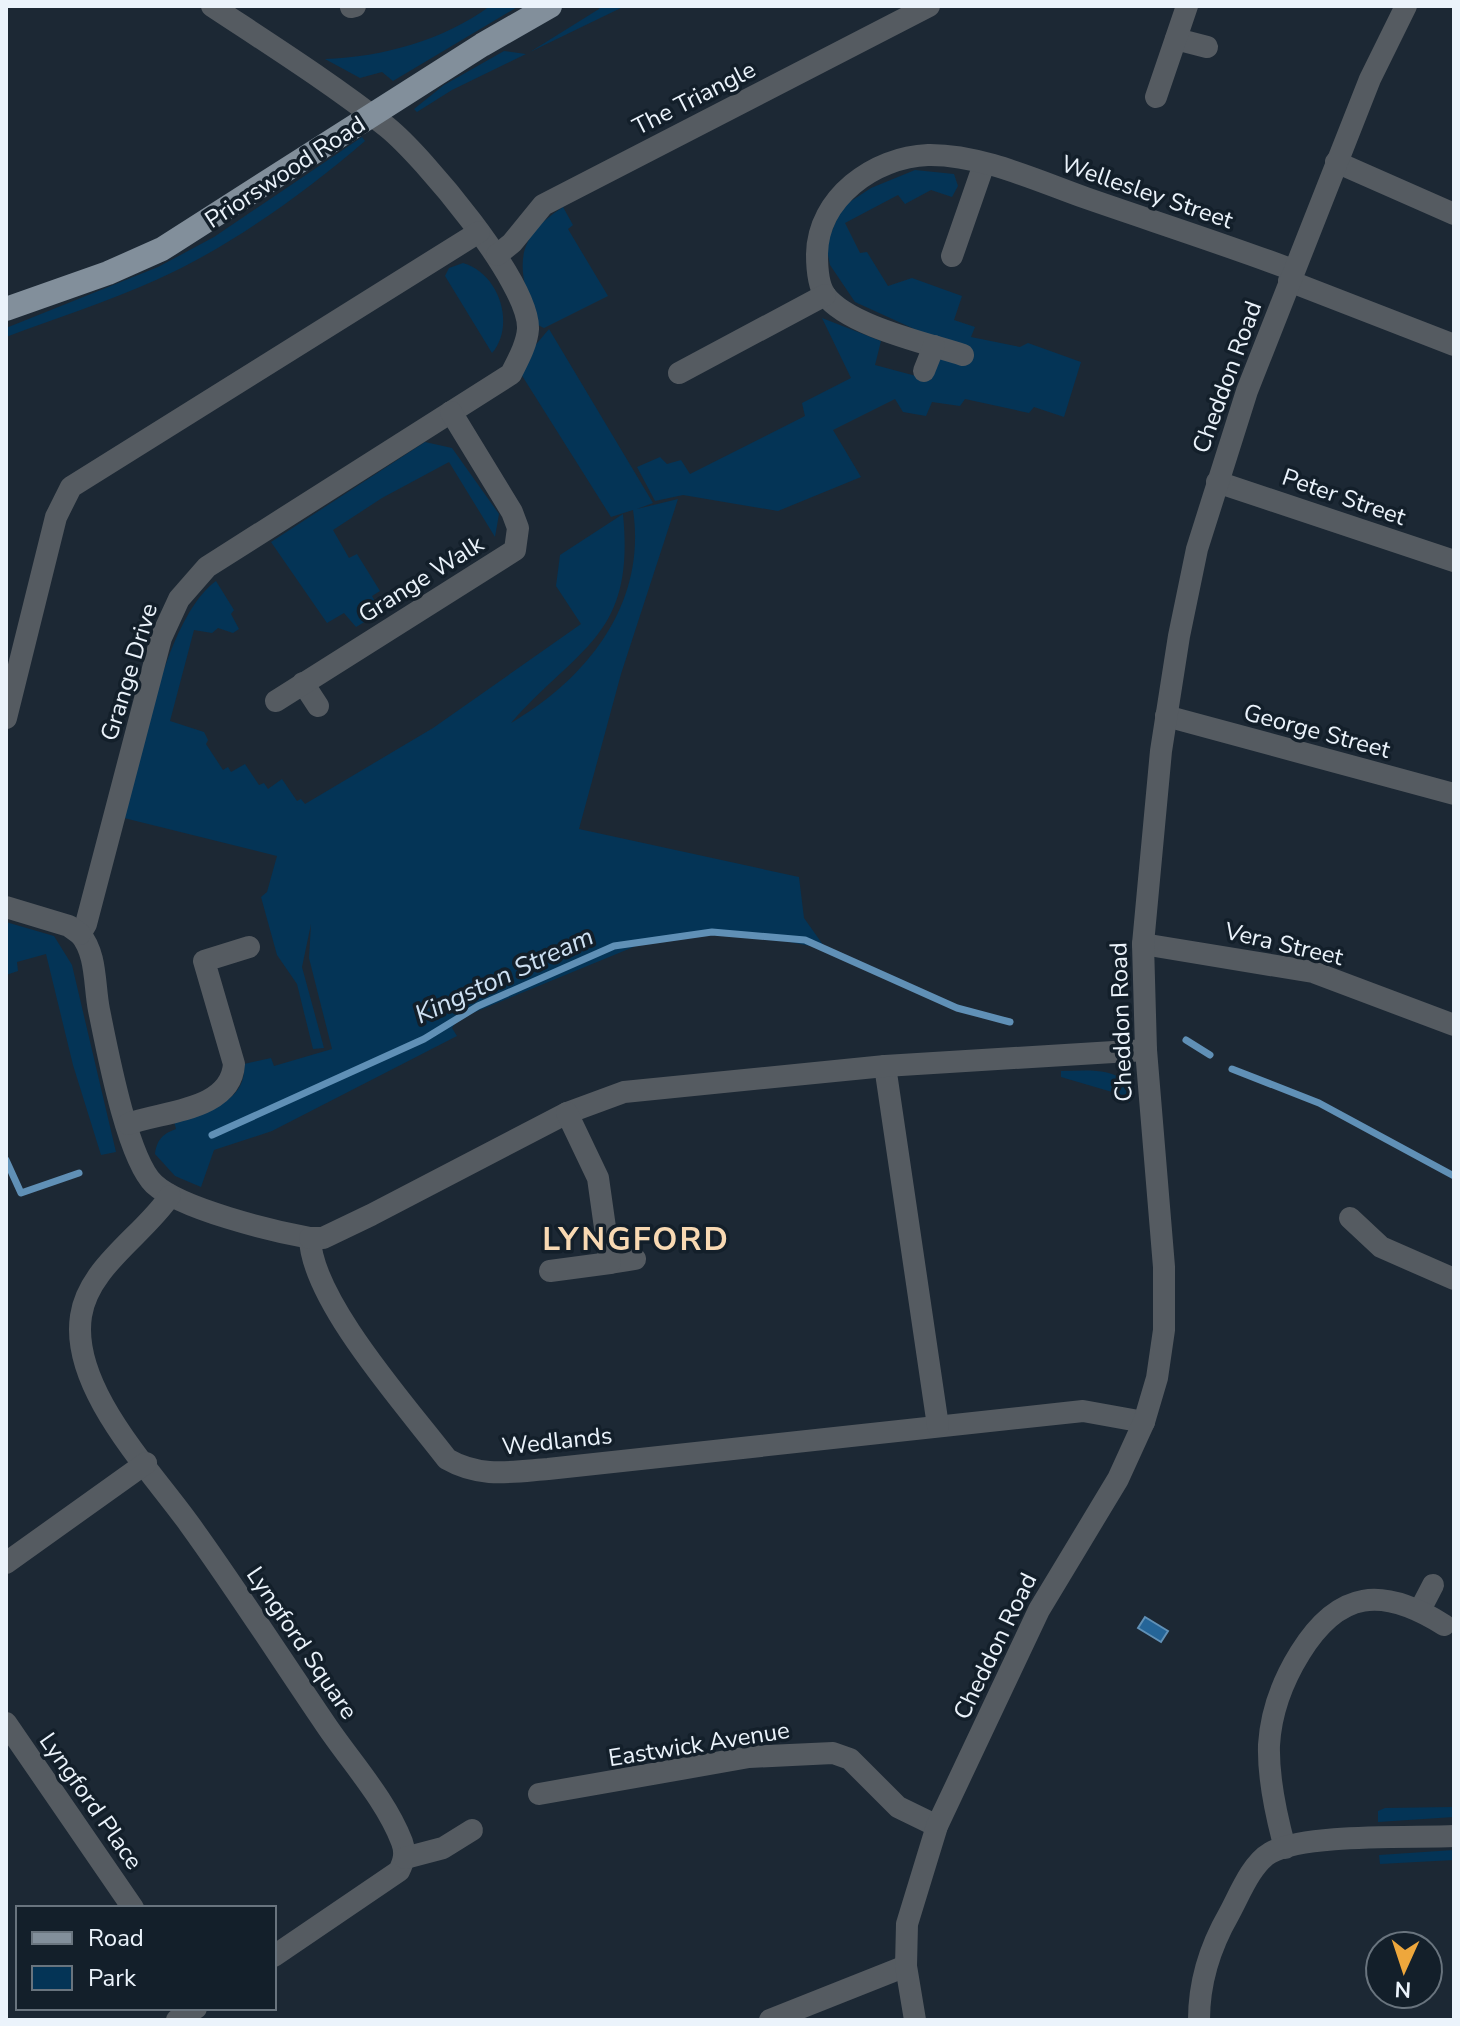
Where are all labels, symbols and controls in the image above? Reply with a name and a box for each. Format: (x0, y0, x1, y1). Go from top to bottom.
street label: The Triangle (627, 53, 761, 143)
street label: Priorswood Road (199, 108, 371, 236)
street label: Wellesley Street (1057, 148, 1238, 237)
street label: Cheddon Road (1185, 297, 1269, 457)
street label: Peter Street (1278, 461, 1411, 533)
street label: Grange Walk (352, 527, 491, 630)
street label: Grange Drive (93, 599, 165, 745)
street label: George Street (1240, 696, 1394, 766)
street label: Vera Street (1221, 915, 1347, 973)
water label: Kingston Stream (409, 919, 599, 1032)
street label: Cheddon Road (1102, 942, 1140, 1102)
district label: LYNGFORD (542, 1218, 730, 1261)
street label: Wedlands (500, 1419, 614, 1463)
street label: Lyngford Square (239, 1560, 365, 1726)
street label: Cheddon Road (946, 1567, 1044, 1725)
street label: Eastwick Avenue (606, 1714, 792, 1774)
street label: Lyngford Place (32, 1726, 150, 1876)
legend (16, 1906, 276, 2010)
text: Road (88, 1922, 144, 1954)
north arrow (1364, 1930, 1444, 2010)
text: Park (88, 1962, 137, 1994)
text: N (1394, 1974, 1412, 2004)

